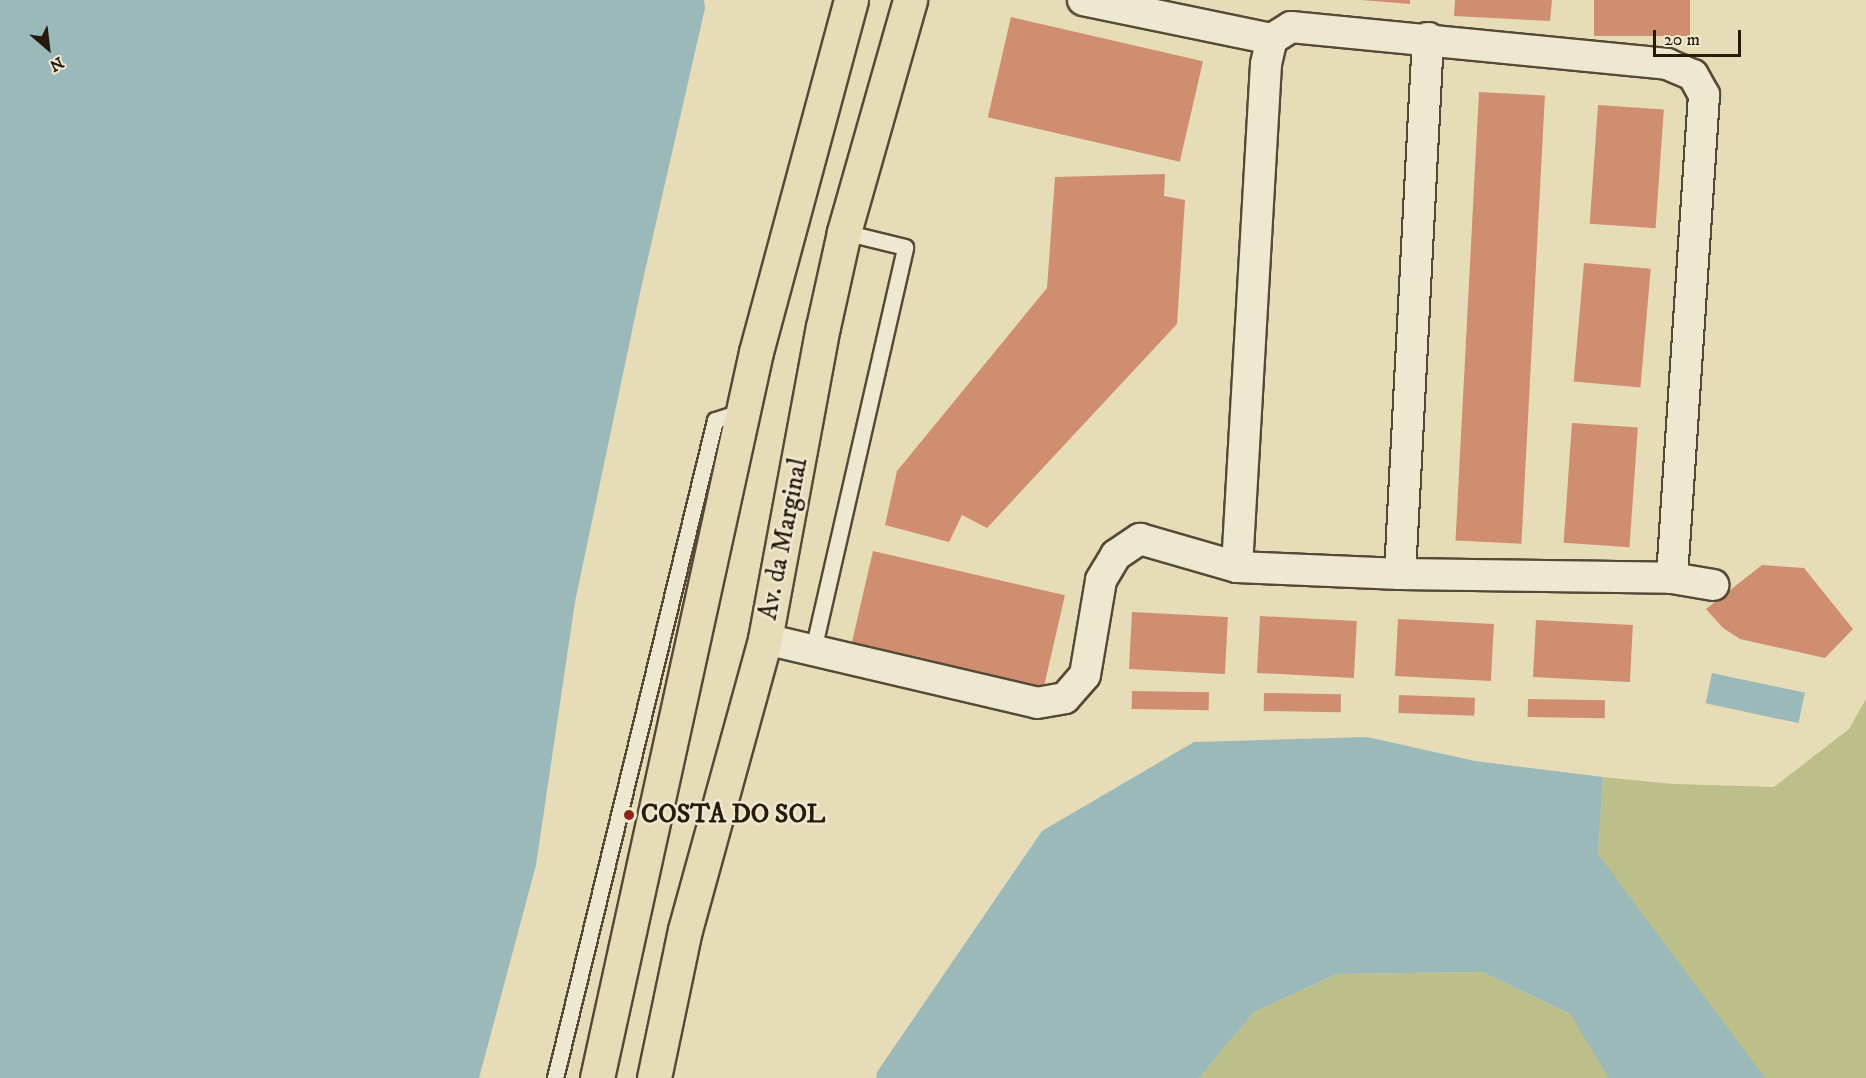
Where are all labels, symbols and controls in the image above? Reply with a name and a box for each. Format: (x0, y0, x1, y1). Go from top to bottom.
north arrow (18, 18, 78, 78)
scale bar (1656, 18, 1744, 56)
text: 20 m (1664, 29, 1700, 51)
text: N (46, 52, 67, 76)
street label: Av. da Marginal (753, 455, 815, 623)
place label: COSTA DO SOL (641, 799, 825, 831)
marker: COSTA DO SOL (622, 808, 636, 822)

